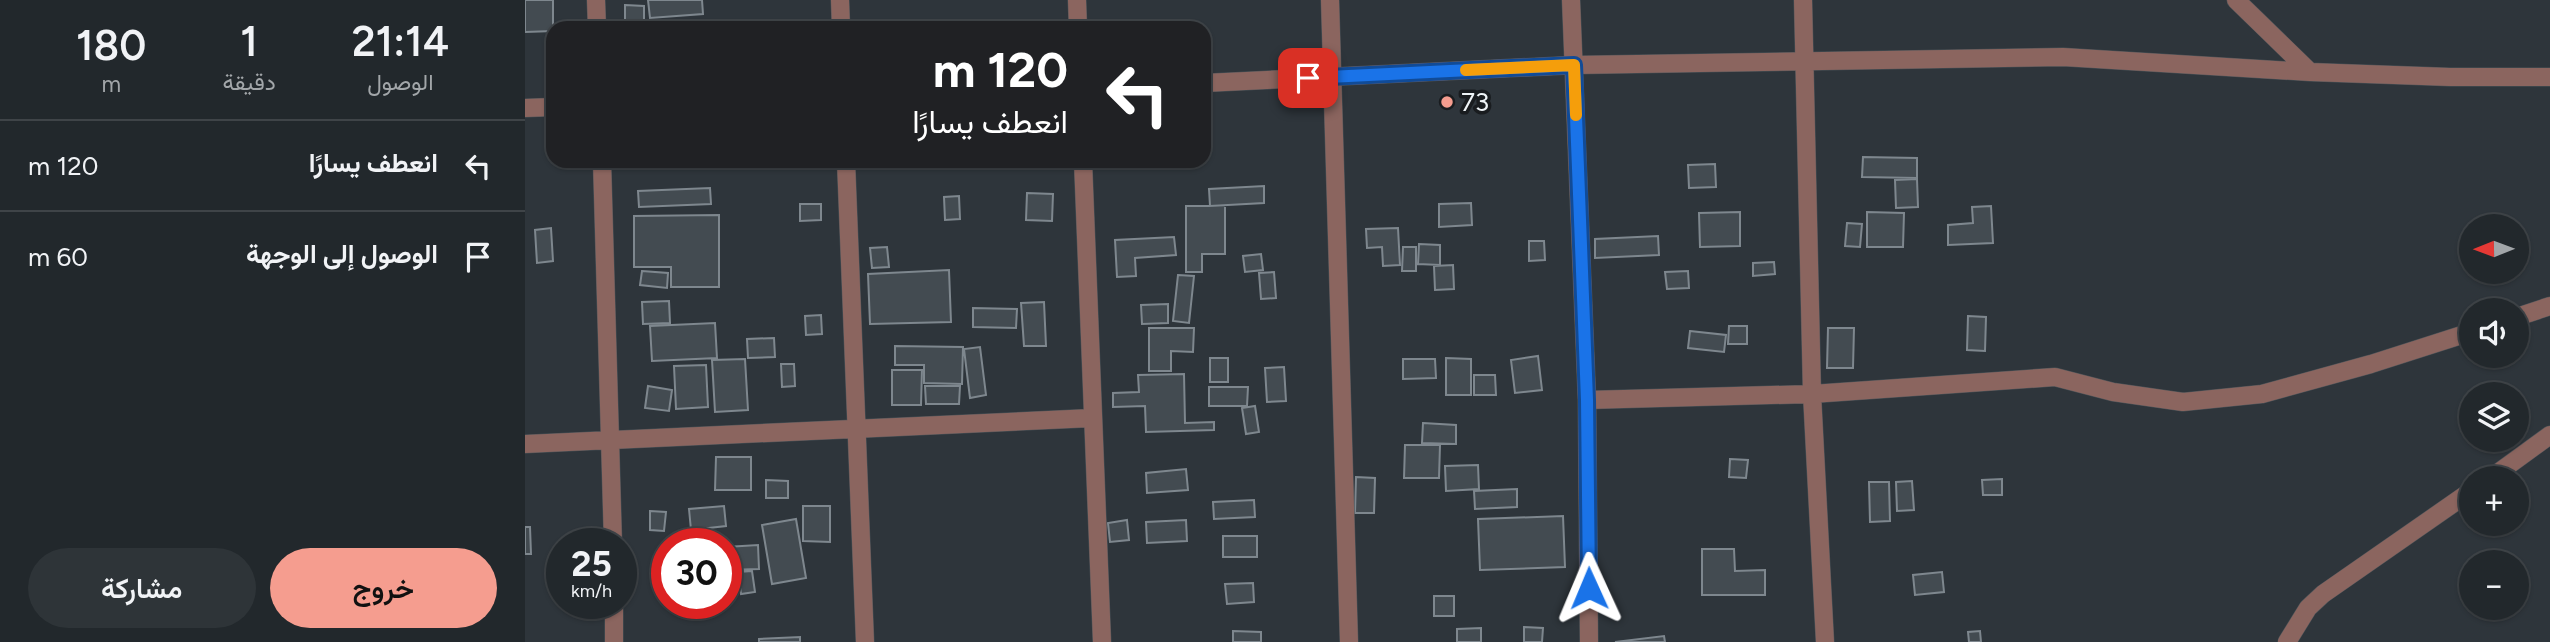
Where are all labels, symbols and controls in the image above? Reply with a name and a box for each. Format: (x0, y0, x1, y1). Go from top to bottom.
text: 1 (240, 16, 258, 67)
text: 21:14 (352, 16, 449, 67)
text: 180 (76, 20, 146, 71)
text: 120 m (933, 40, 1068, 99)
pin (1278, 48, 1338, 108)
icon: left (1092, 49, 1183, 140)
icon: arrive (1289, 59, 1327, 97)
text: دقيقة (222, 68, 276, 96)
text: الوصول (367, 68, 434, 96)
text: m (101, 70, 121, 98)
place label: 73 (1461, 86, 1489, 118)
marker: 73 (1439, 94, 1455, 110)
text: انعطف يسارًا (912, 103, 1068, 141)
text: انعطف يسارًا (309, 147, 438, 179)
icon: left (459, 147, 497, 185)
text: 120 m (28, 150, 99, 182)
north arrow (2459, 214, 2529, 284)
map controls (2459, 214, 2529, 620)
text: الوصول إلى الوجهة (246, 238, 438, 270)
icon: arrive (459, 238, 497, 276)
text: 60 m (28, 241, 88, 273)
button: sound (2459, 298, 2529, 368)
button: layers (2459, 382, 2529, 452)
button: + (2459, 466, 2529, 536)
speed limit sign: 30 (651, 528, 742, 619)
text: 25 (571, 543, 612, 585)
button: مشاركة (28, 548, 256, 628)
button: خروج (270, 548, 497, 628)
button: − (2459, 550, 2529, 620)
position arrow (1552, 551, 1626, 625)
text: km/h (571, 580, 612, 602)

